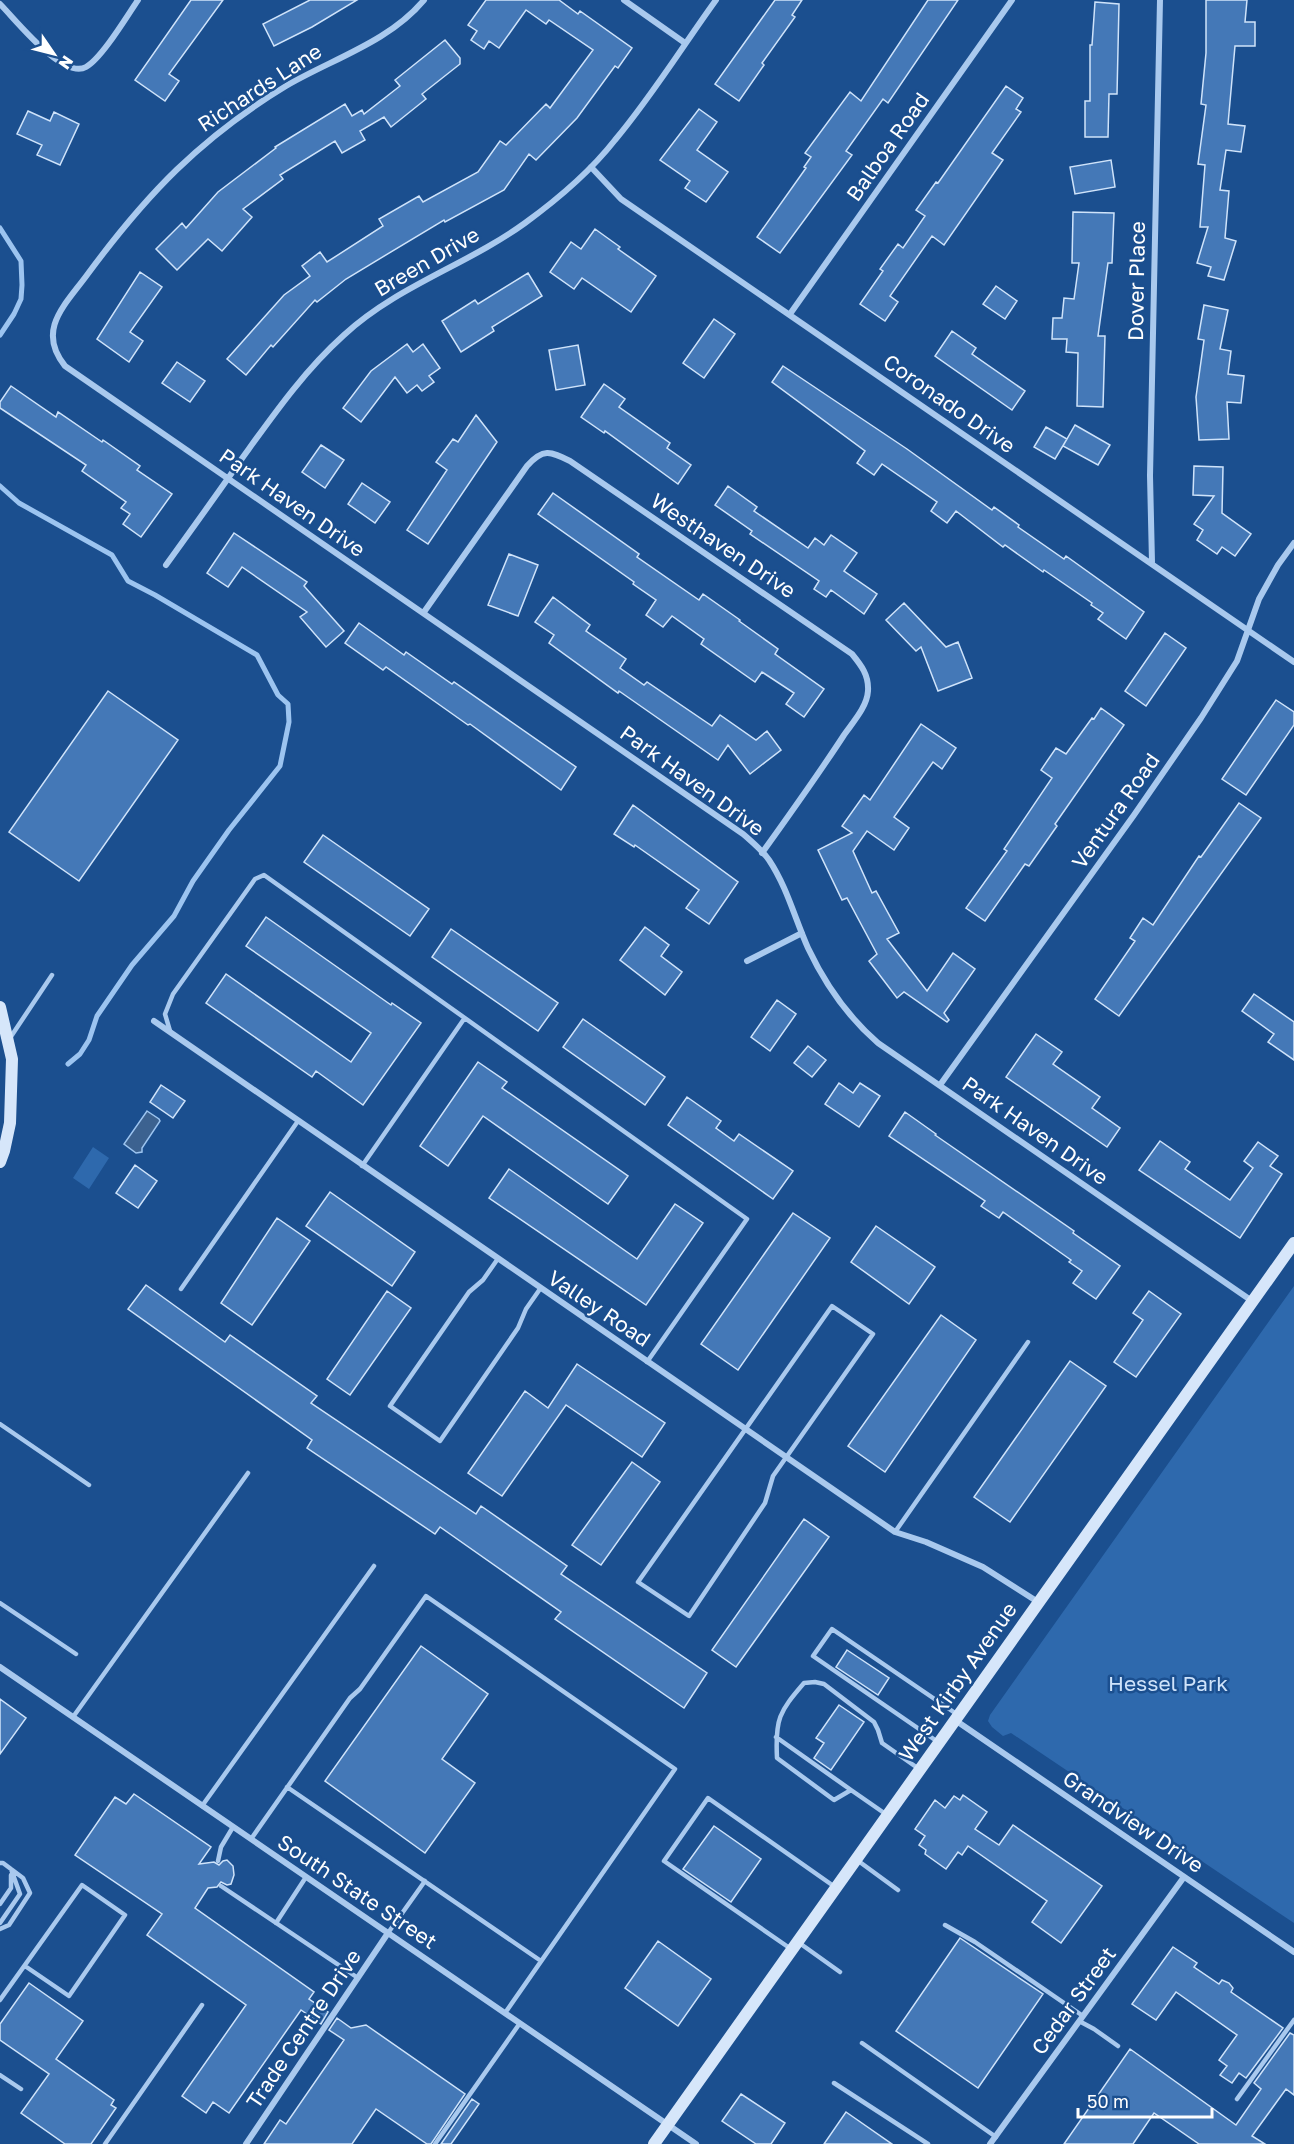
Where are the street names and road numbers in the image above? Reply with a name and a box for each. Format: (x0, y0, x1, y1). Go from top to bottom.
street label: Richards Lane (193, 37, 326, 137)
street label: Balboa Road (840, 87, 934, 206)
street label: Breen Drive (369, 221, 484, 302)
street label: Dover Place (1122, 221, 1150, 341)
street label: Coronado Drive (879, 348, 1021, 458)
street label: Park Haven Drive (215, 442, 370, 562)
street label: Westhaven Drive (646, 487, 801, 603)
street label: Park Haven Drive (615, 719, 770, 841)
street label: Ventura Road (1066, 748, 1165, 873)
street label: Park Haven Drive (958, 1070, 1113, 1190)
street label: Valley Road (543, 1264, 656, 1352)
street label: West Kirby Avenue (893, 1597, 1022, 1766)
street label: Grandview Drive (1058, 1765, 1209, 1878)
street label: South State Street (273, 1828, 442, 1954)
street label: Cedar Street (1025, 1941, 1121, 2059)
street label: Trade Centre Drive (240, 1944, 366, 2113)

